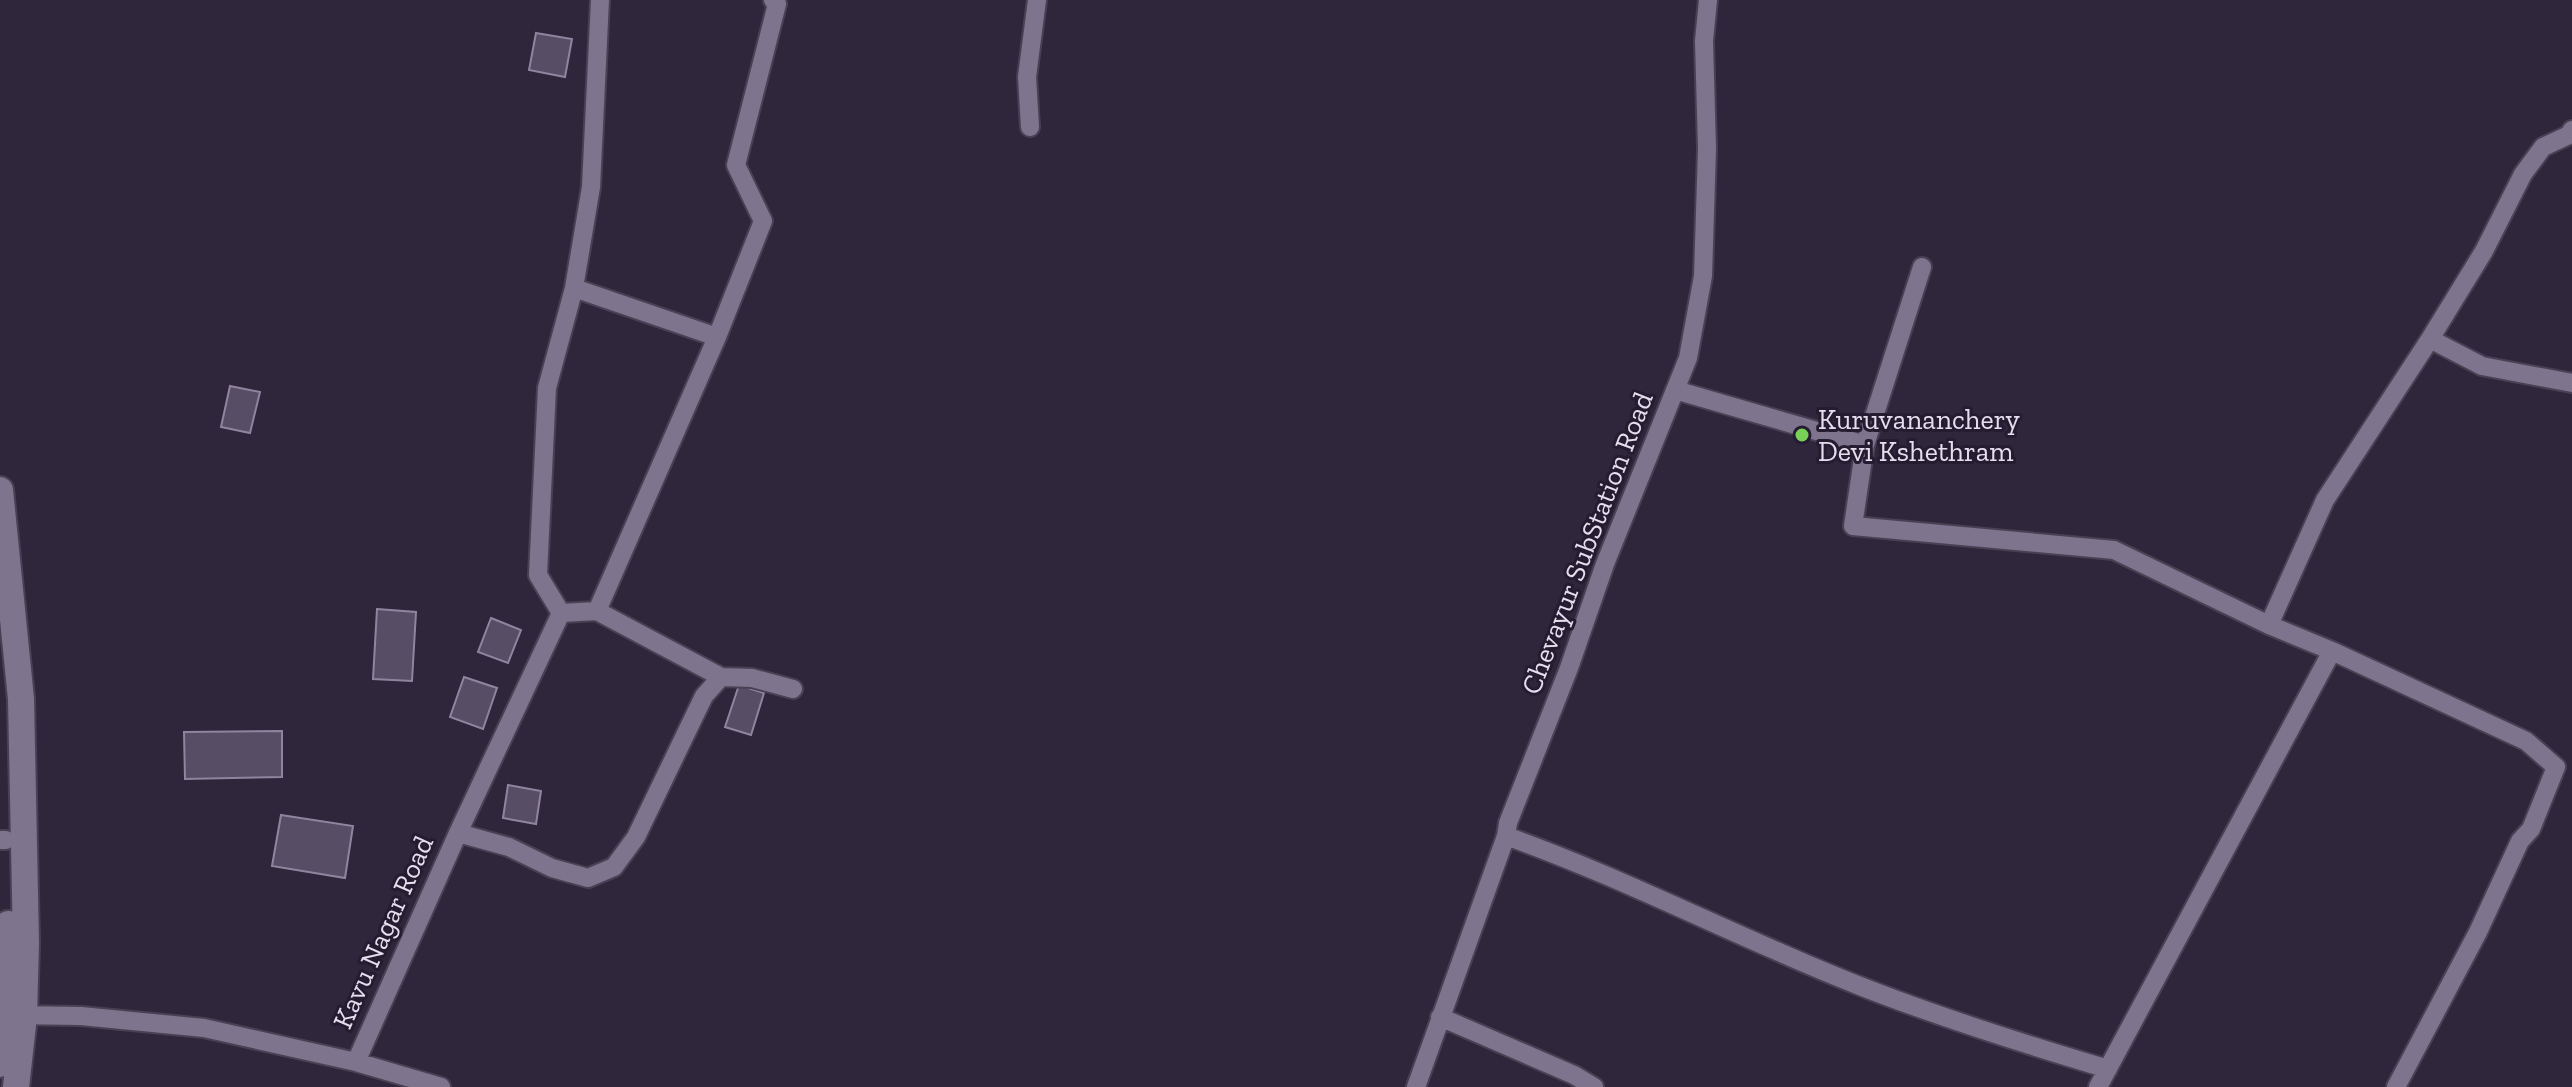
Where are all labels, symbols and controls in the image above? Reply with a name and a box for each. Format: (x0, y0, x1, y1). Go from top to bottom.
street label: Chevayur SubStation Road (1514, 387, 1660, 699)
place label: Kuruvananchery Devi Kshethram (1818, 403, 2020, 468)
marker: Kuruvananchery Devi Kshethram (1793, 426, 1811, 444)
street label: Kavu Nagar Road (326, 831, 440, 1033)

